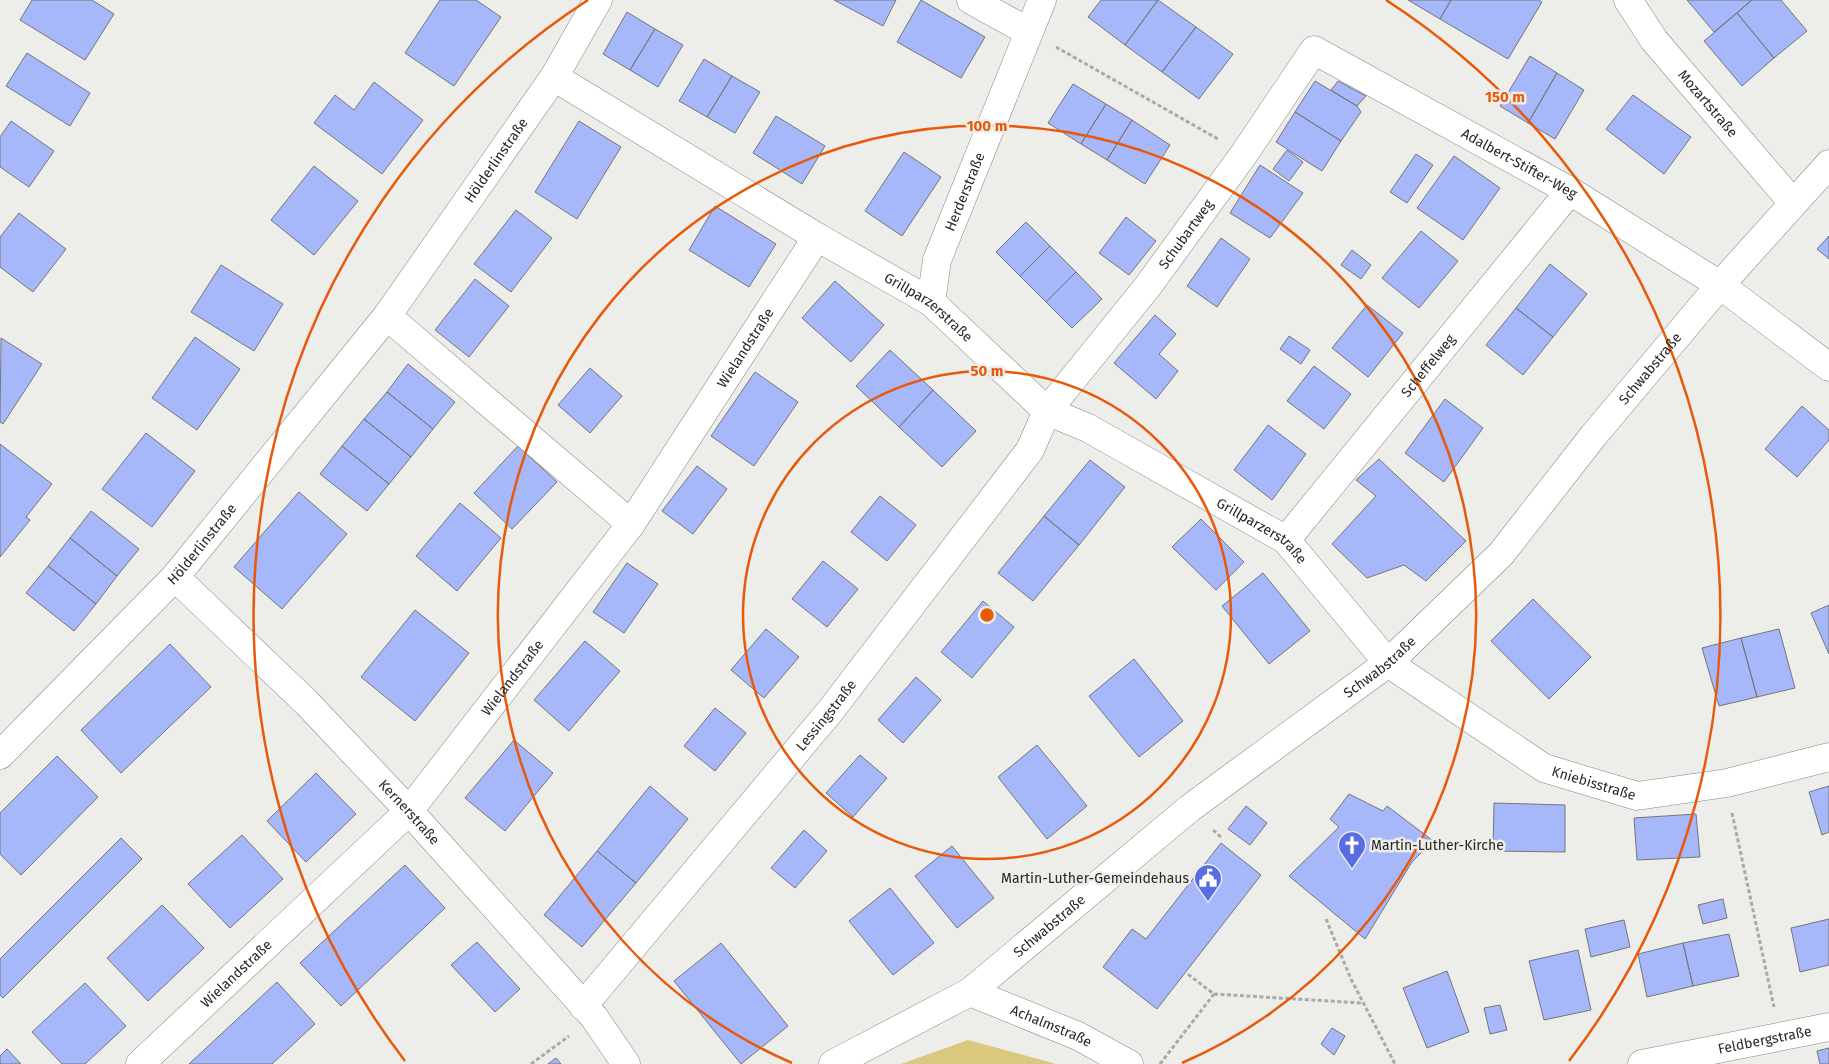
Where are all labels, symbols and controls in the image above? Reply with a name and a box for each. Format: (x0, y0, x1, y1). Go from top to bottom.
street label: Mozartstraße (1675, 66, 1741, 141)
text: 150 m (1485, 88, 1525, 106)
street label: Hölderlinstraße (460, 114, 531, 206)
text: 100 m (967, 117, 1007, 135)
street label: Adalbert-Stifter-Weg (1459, 124, 1581, 202)
street label: Herderstraße (941, 150, 988, 234)
street label: Schubartweg (1155, 195, 1217, 272)
street label: Grillparzerstraße (881, 269, 976, 345)
street label: Wielandstraße (713, 305, 777, 391)
street label: Schwabstraße (1615, 329, 1685, 408)
street label: Scheffelweg (1397, 330, 1459, 400)
text: 50 m (970, 362, 1004, 380)
street label: Grillparzerstraße (1214, 494, 1310, 567)
street label: Hölderlinstraße (164, 500, 240, 588)
centre of rings (978, 606, 996, 624)
street label: Schwabstraße (1340, 632, 1419, 701)
street label: Wielandstraße (477, 636, 547, 719)
street label: Lessingstraße (792, 676, 860, 754)
street label: Kniebisstraße (1550, 762, 1638, 804)
street label: Kernerstraße (375, 776, 443, 848)
church icon: Martin-Luther-Kirche (1337, 830, 1367, 869)
place label: Martin-Luther-Kirche (1371, 837, 1504, 854)
public building icon: Martin-Luther-Gemeindehaus (1193, 863, 1223, 902)
place label: Martin-Luther-Gemeindehaus (1001, 870, 1189, 887)
street label: Schwabstraße (1010, 891, 1089, 961)
street label: Wielandstraße (197, 936, 275, 1011)
street label: Achalmstraße (1008, 1001, 1095, 1051)
street label: Feldbergstraße (1716, 1022, 1813, 1057)

